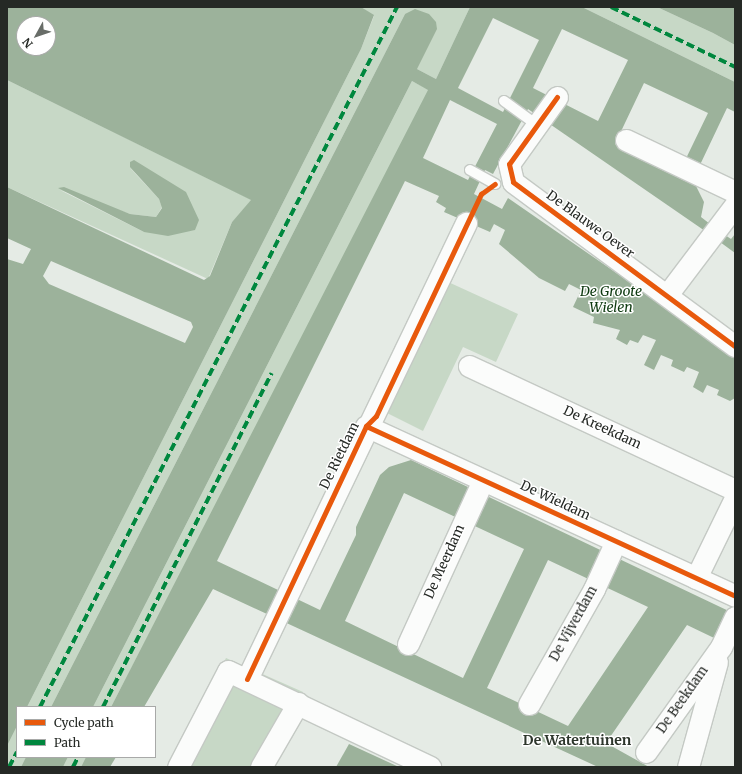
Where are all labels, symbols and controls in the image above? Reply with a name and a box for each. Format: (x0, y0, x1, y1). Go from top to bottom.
north arrow (16, 16, 56, 56)
text: N (19, 35, 36, 51)
street label: De Blauwe Oever (543, 188, 637, 262)
water label: De Groote Wielen (580, 283, 642, 316)
street label: De Kreekdam (560, 403, 644, 453)
street label: De Rietdam (317, 420, 363, 492)
street label: De Wieldam (517, 478, 593, 524)
street label: De Meerdam (422, 522, 468, 602)
street label: De Vijverdam (547, 584, 601, 664)
street label: De Beekdam (654, 663, 712, 737)
legend (16, 706, 156, 758)
text: Cycle path (54, 715, 114, 730)
district label: De Watertuinen (523, 732, 631, 748)
text: Path (54, 735, 80, 750)

